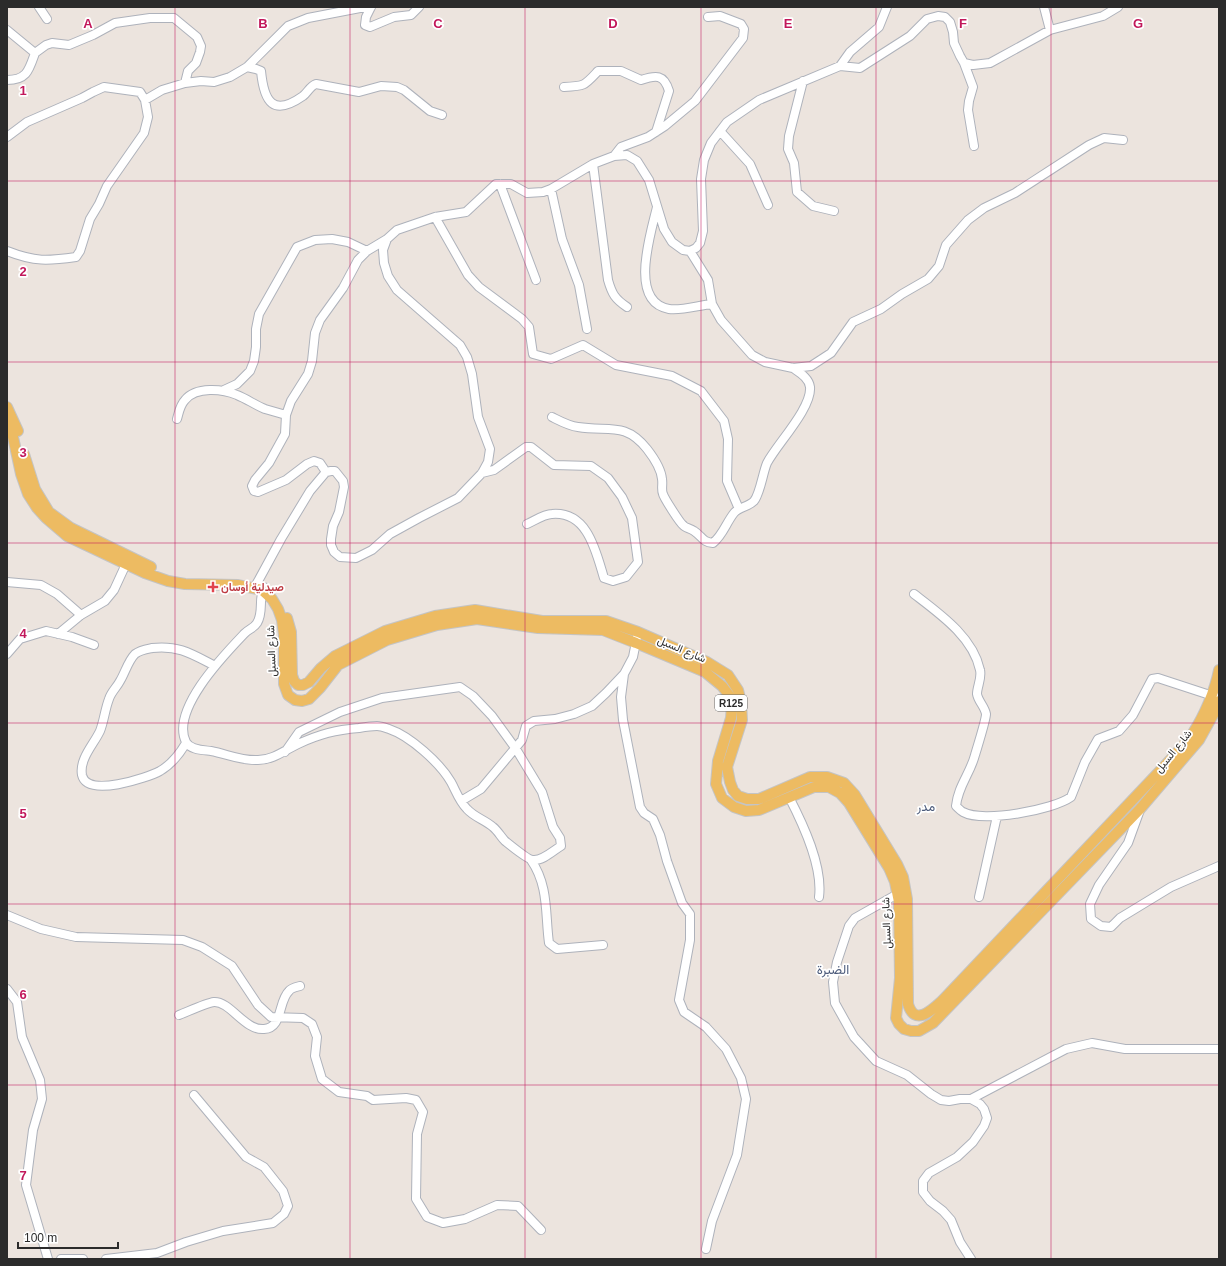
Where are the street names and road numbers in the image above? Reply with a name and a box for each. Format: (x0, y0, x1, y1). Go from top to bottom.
street label: شارع السبل (264, 625, 280, 677)
street label: شارع السبل (655, 633, 708, 667)
road number: R125 (715, 695, 747, 711)
street label: شارع السبل (1152, 727, 1196, 776)
street label: شارع السبل (879, 897, 895, 949)

